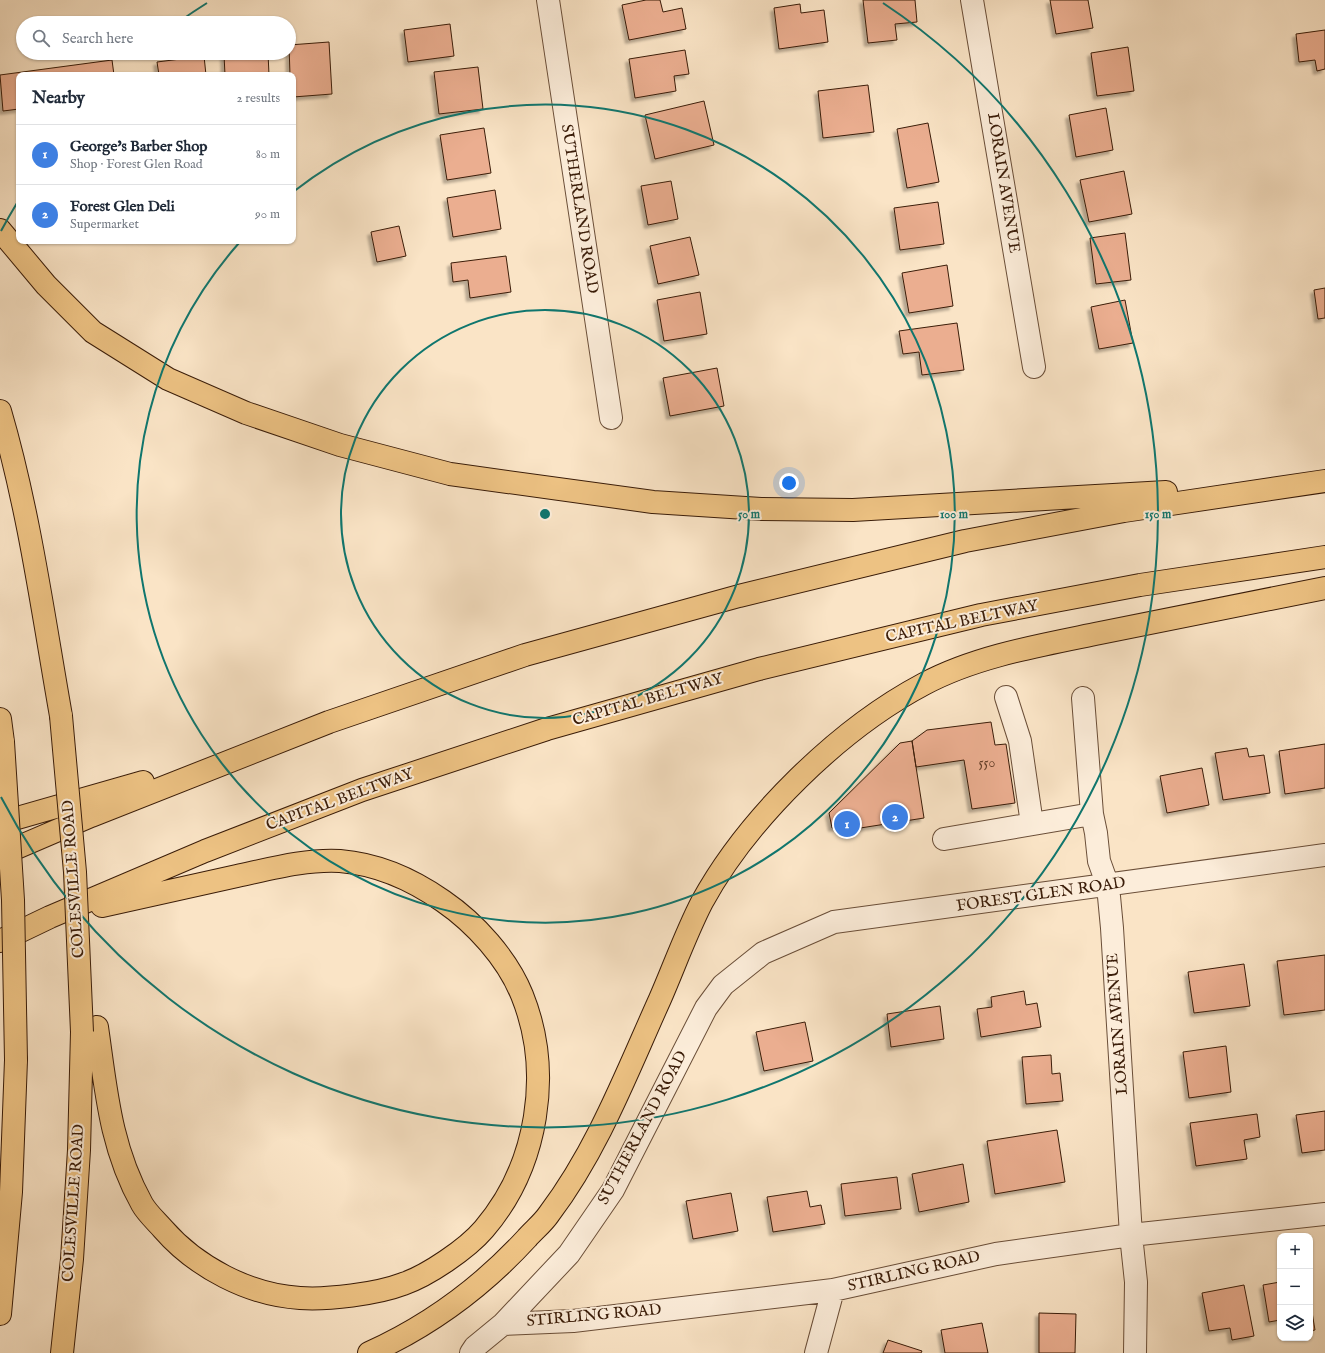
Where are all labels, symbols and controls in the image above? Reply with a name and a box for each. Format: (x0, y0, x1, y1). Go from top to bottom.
search box (16, 16, 296, 60)
icon: search (30, 27, 52, 49)
text: Search here (62, 29, 133, 48)
text: Nearby (32, 88, 85, 109)
text: 2 results (236, 90, 280, 107)
street label: LORAIN AVENUE (982, 111, 1024, 255)
street label: SUTHERLAND ROAD (556, 123, 602, 295)
text: George's Barber Shop (70, 137, 207, 156)
text: 1 (43, 146, 47, 163)
text: 80 m (256, 146, 280, 163)
text: Shop · Forest Glen Road (70, 156, 203, 173)
text: Forest Glen Deli (70, 197, 175, 216)
text: 2 (42, 206, 48, 223)
text: 90 m (255, 206, 280, 223)
text: Supermarket (70, 216, 139, 233)
your location (779, 473, 799, 493)
centre of rings (538, 507, 552, 521)
text: 50 m (738, 507, 761, 522)
text: 100 m (940, 507, 969, 522)
text: 150 m (1145, 507, 1172, 522)
street label: CAPITAL BELTWAY (884, 596, 1041, 648)
street label: CAPITAL BELTWAY (571, 669, 727, 731)
house number: 550 (979, 754, 996, 772)
street label: CAPITAL BELTWAY (264, 764, 418, 836)
street label: COLESVILLE ROAD (58, 799, 89, 959)
pin: 2 (882, 802, 908, 832)
pin: 1 (834, 809, 860, 839)
street label: FOREST GLEN ROAD (955, 873, 1127, 917)
street label: LORAIN AVENUE (1103, 953, 1133, 1095)
street label: SUTHERLAND ROAD (594, 1048, 692, 1208)
street label: COLESVILLE ROAD (59, 1123, 90, 1283)
map controls (1277, 1233, 1313, 1341)
button: + (1277, 1233, 1313, 1269)
street label: STIRLING ROAD (846, 1247, 982, 1297)
button: − (1277, 1269, 1313, 1305)
street label: STIRLING ROAD (526, 1300, 662, 1332)
button: layers (1277, 1305, 1313, 1341)

